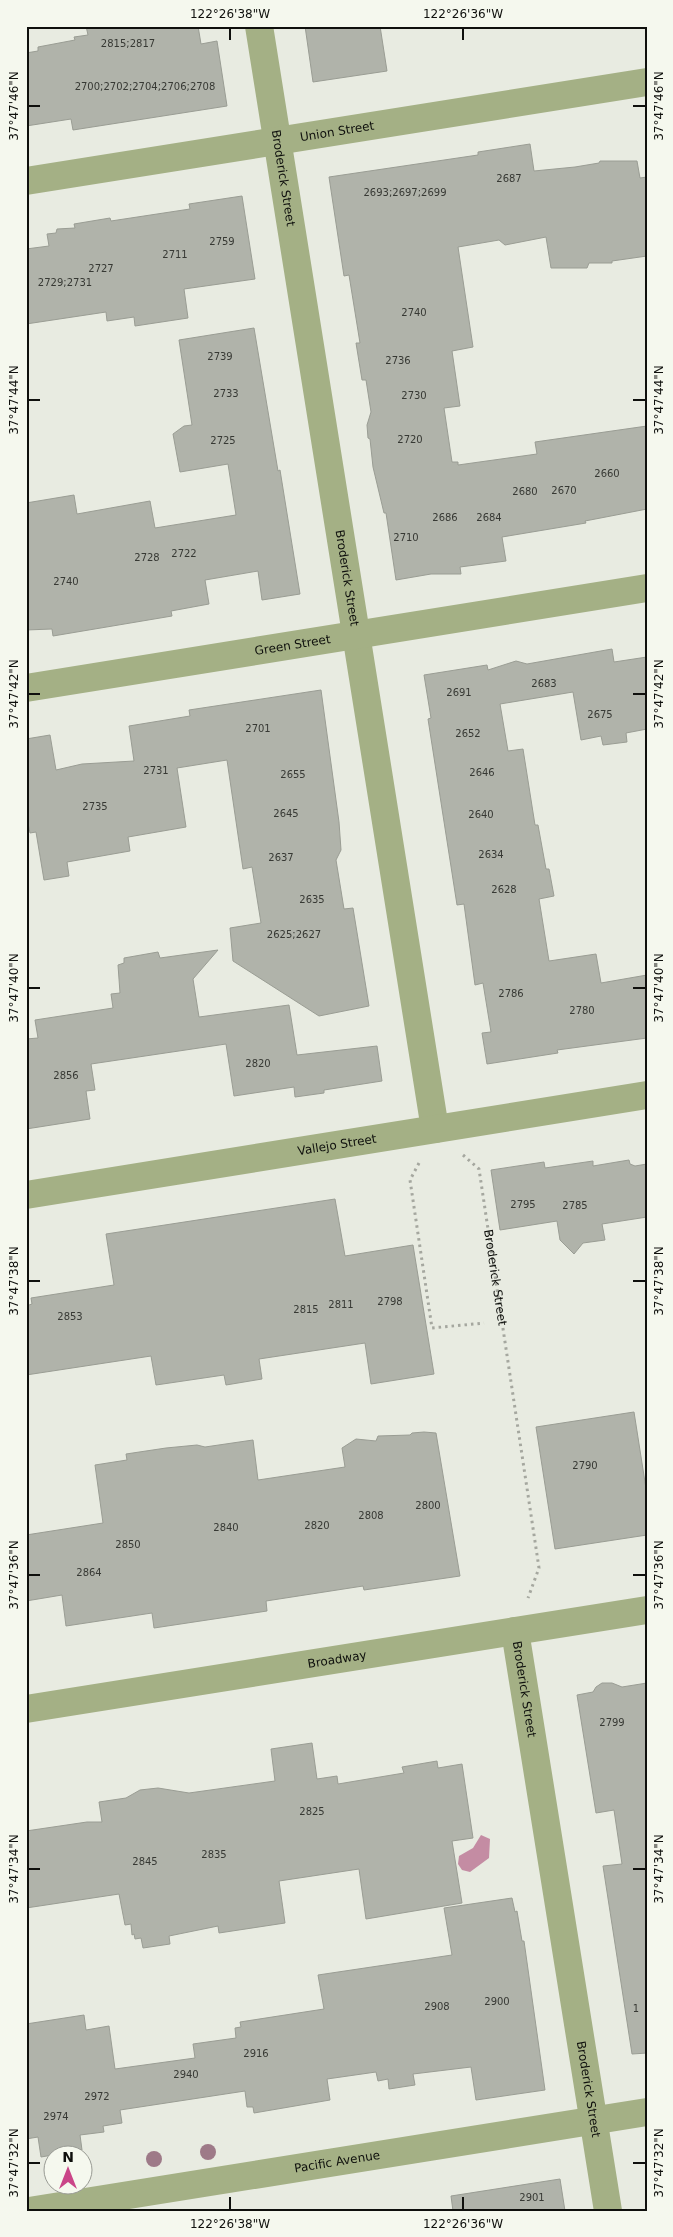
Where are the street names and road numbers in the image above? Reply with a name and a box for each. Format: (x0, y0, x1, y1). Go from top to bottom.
street label: Union Street (299, 119, 376, 144)
street label: Broderick Street (269, 129, 298, 228)
street label: Broderick Street (332, 529, 362, 628)
street label: Green Street (254, 632, 332, 658)
street label: Vallejo Street (297, 1132, 378, 1158)
street label: Broderick Street (481, 1228, 510, 1327)
street label: Broderick Street (510, 1640, 539, 1739)
street label: Broadway (307, 1648, 368, 1671)
street label: Broderick Street (574, 2040, 603, 2139)
street label: Pacific Avenue (293, 2148, 381, 2175)

